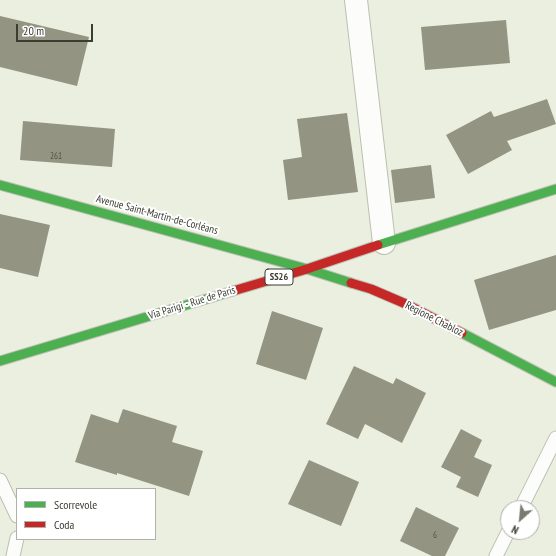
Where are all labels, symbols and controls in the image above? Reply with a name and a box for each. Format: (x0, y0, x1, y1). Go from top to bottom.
scale bar (18, 16, 95, 42)
text: 20 m (23, 23, 44, 38)
house number: 261 (50, 151, 62, 161)
street label: Avenue Saint-Martin-de-Corléans (95, 192, 219, 238)
road number: SS26 (265, 269, 293, 285)
street label: Via Parigi - Rue de Paris (147, 283, 237, 323)
street label: Regione Chabloz (403, 299, 465, 339)
legend (16, 488, 156, 540)
text: Scorrevole (54, 497, 97, 512)
north arrow (500, 500, 540, 540)
text: Coda (54, 517, 74, 532)
text: N (509, 522, 521, 537)
house number: 6 (433, 530, 437, 540)

